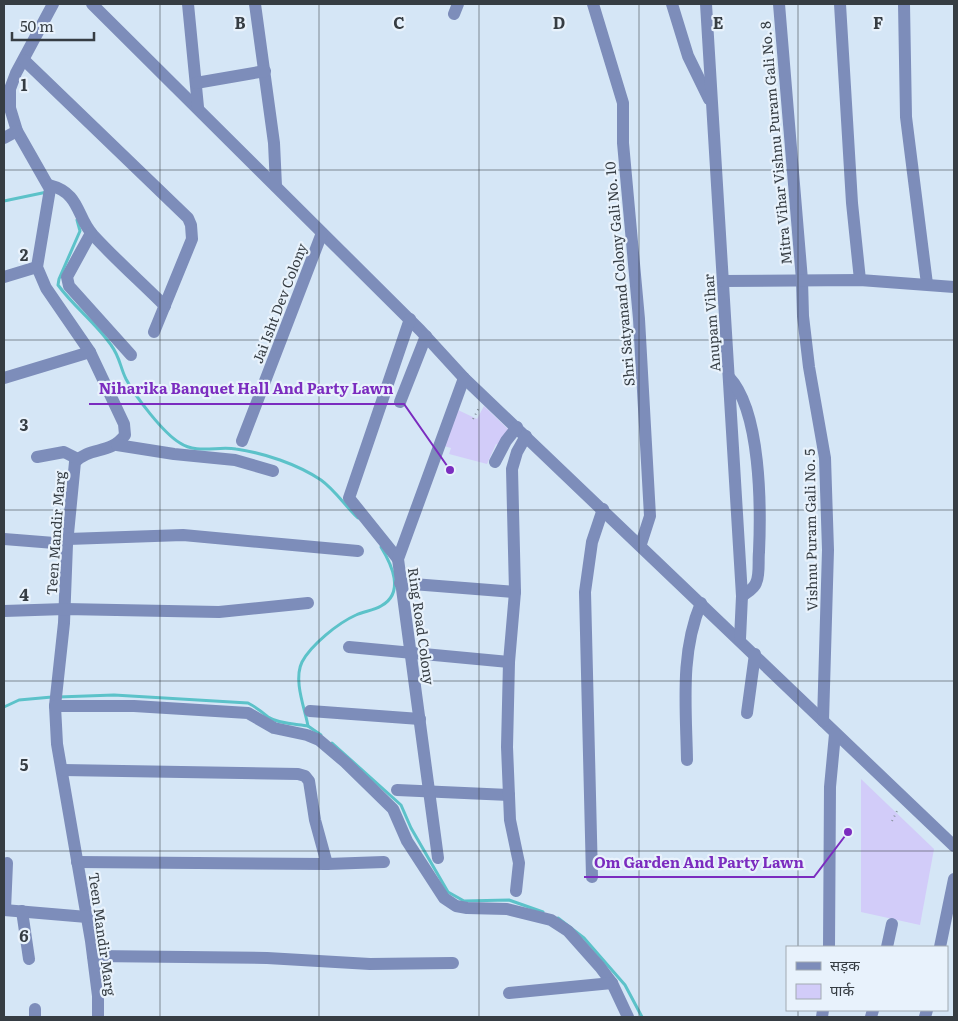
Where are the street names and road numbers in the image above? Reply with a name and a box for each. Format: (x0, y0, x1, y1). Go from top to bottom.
street label: Mitra Vihar Vishnu Puram Gali No. 8 (754, 20, 796, 266)
street label: Shri Satyanand Colony Gali No. 10 (599, 161, 639, 387)
street label: Jai Isht Dev Colony (247, 239, 312, 366)
street label: Anupam Vihar (698, 273, 724, 373)
street label: Vishnu Puram Gali No. 5 (799, 449, 821, 611)
street label: Teen Mandir Marg (41, 470, 69, 596)
street label: Ring Road Colony (404, 566, 440, 687)
street label: Teen Mandir Marg (84, 871, 122, 997)

